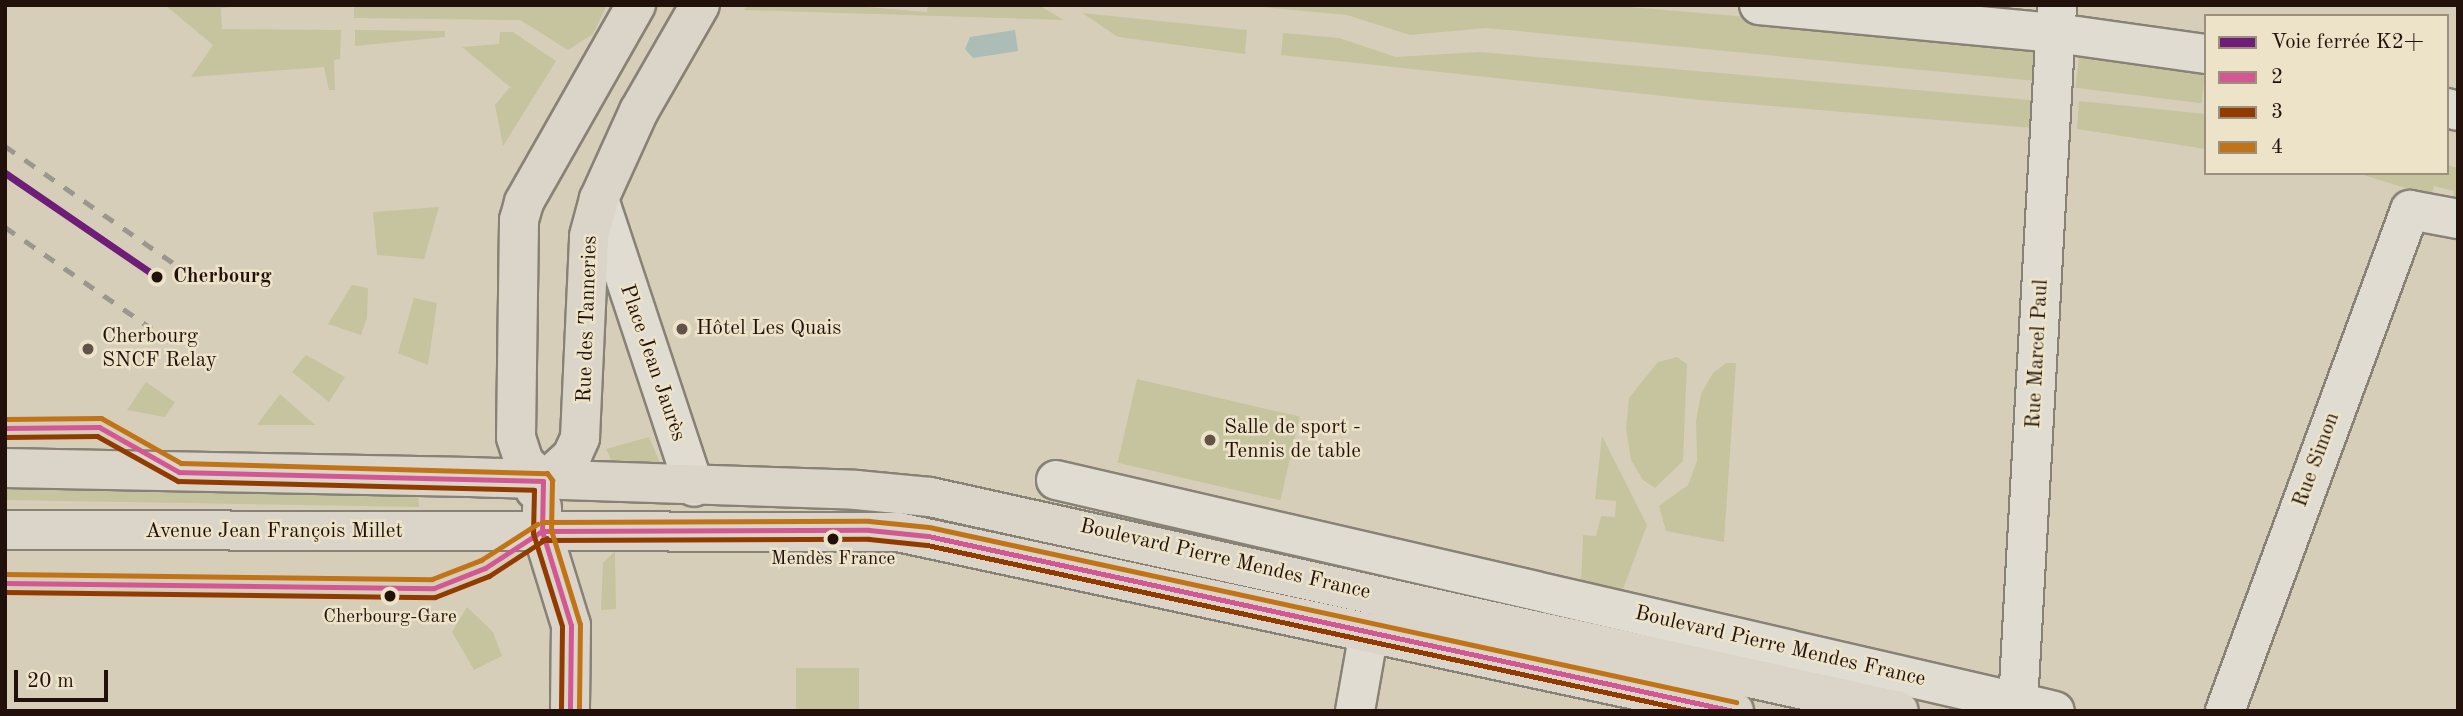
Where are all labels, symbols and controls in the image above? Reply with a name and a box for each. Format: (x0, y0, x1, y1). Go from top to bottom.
legend (2204, 14, 2449, 175)
text: Voie ferrée K2+ (2271, 32, 2424, 53)
text: 2 (2271, 67, 2283, 88)
text: 3 (2271, 102, 2283, 123)
text: 4 (2271, 137, 2283, 158)
street label: Rue des Tanneries (572, 235, 604, 403)
place label: Cherbourg (173, 264, 272, 290)
marker: Cherbourg (147, 267, 167, 287)
street label: Rue Marcel Paul (2022, 279, 2054, 429)
street label: Place Jean Jaurès (613, 281, 691, 445)
place label: Hôtel Les Quais (696, 316, 841, 342)
marker: Hôtel Les Quais (674, 321, 690, 337)
place label: Cherbourg SNCF Relay (102, 324, 217, 374)
marker: Cherbourg SNCF Relay (80, 341, 96, 357)
street label: Rue Simon (2288, 409, 2346, 511)
place label: Salle de sport - Tennis de table (1224, 415, 1361, 465)
marker: Salle de sport - Tennis de table (1202, 432, 1218, 448)
street label: Boulevard Pierre Mendes France (1077, 514, 1373, 606)
street label: Avenue Jean François Millet (145, 519, 403, 545)
marker: Mendès France (826, 532, 840, 546)
place label: Mendès France (771, 549, 895, 571)
marker: Cherbourg-Gare (383, 589, 397, 603)
street label: Boulevard Pierre Mendes France (1632, 601, 1928, 693)
place label: Cherbourg-Gare (323, 607, 457, 629)
scale bar (18, 656, 112, 700)
text: 20 m (27, 671, 74, 692)

